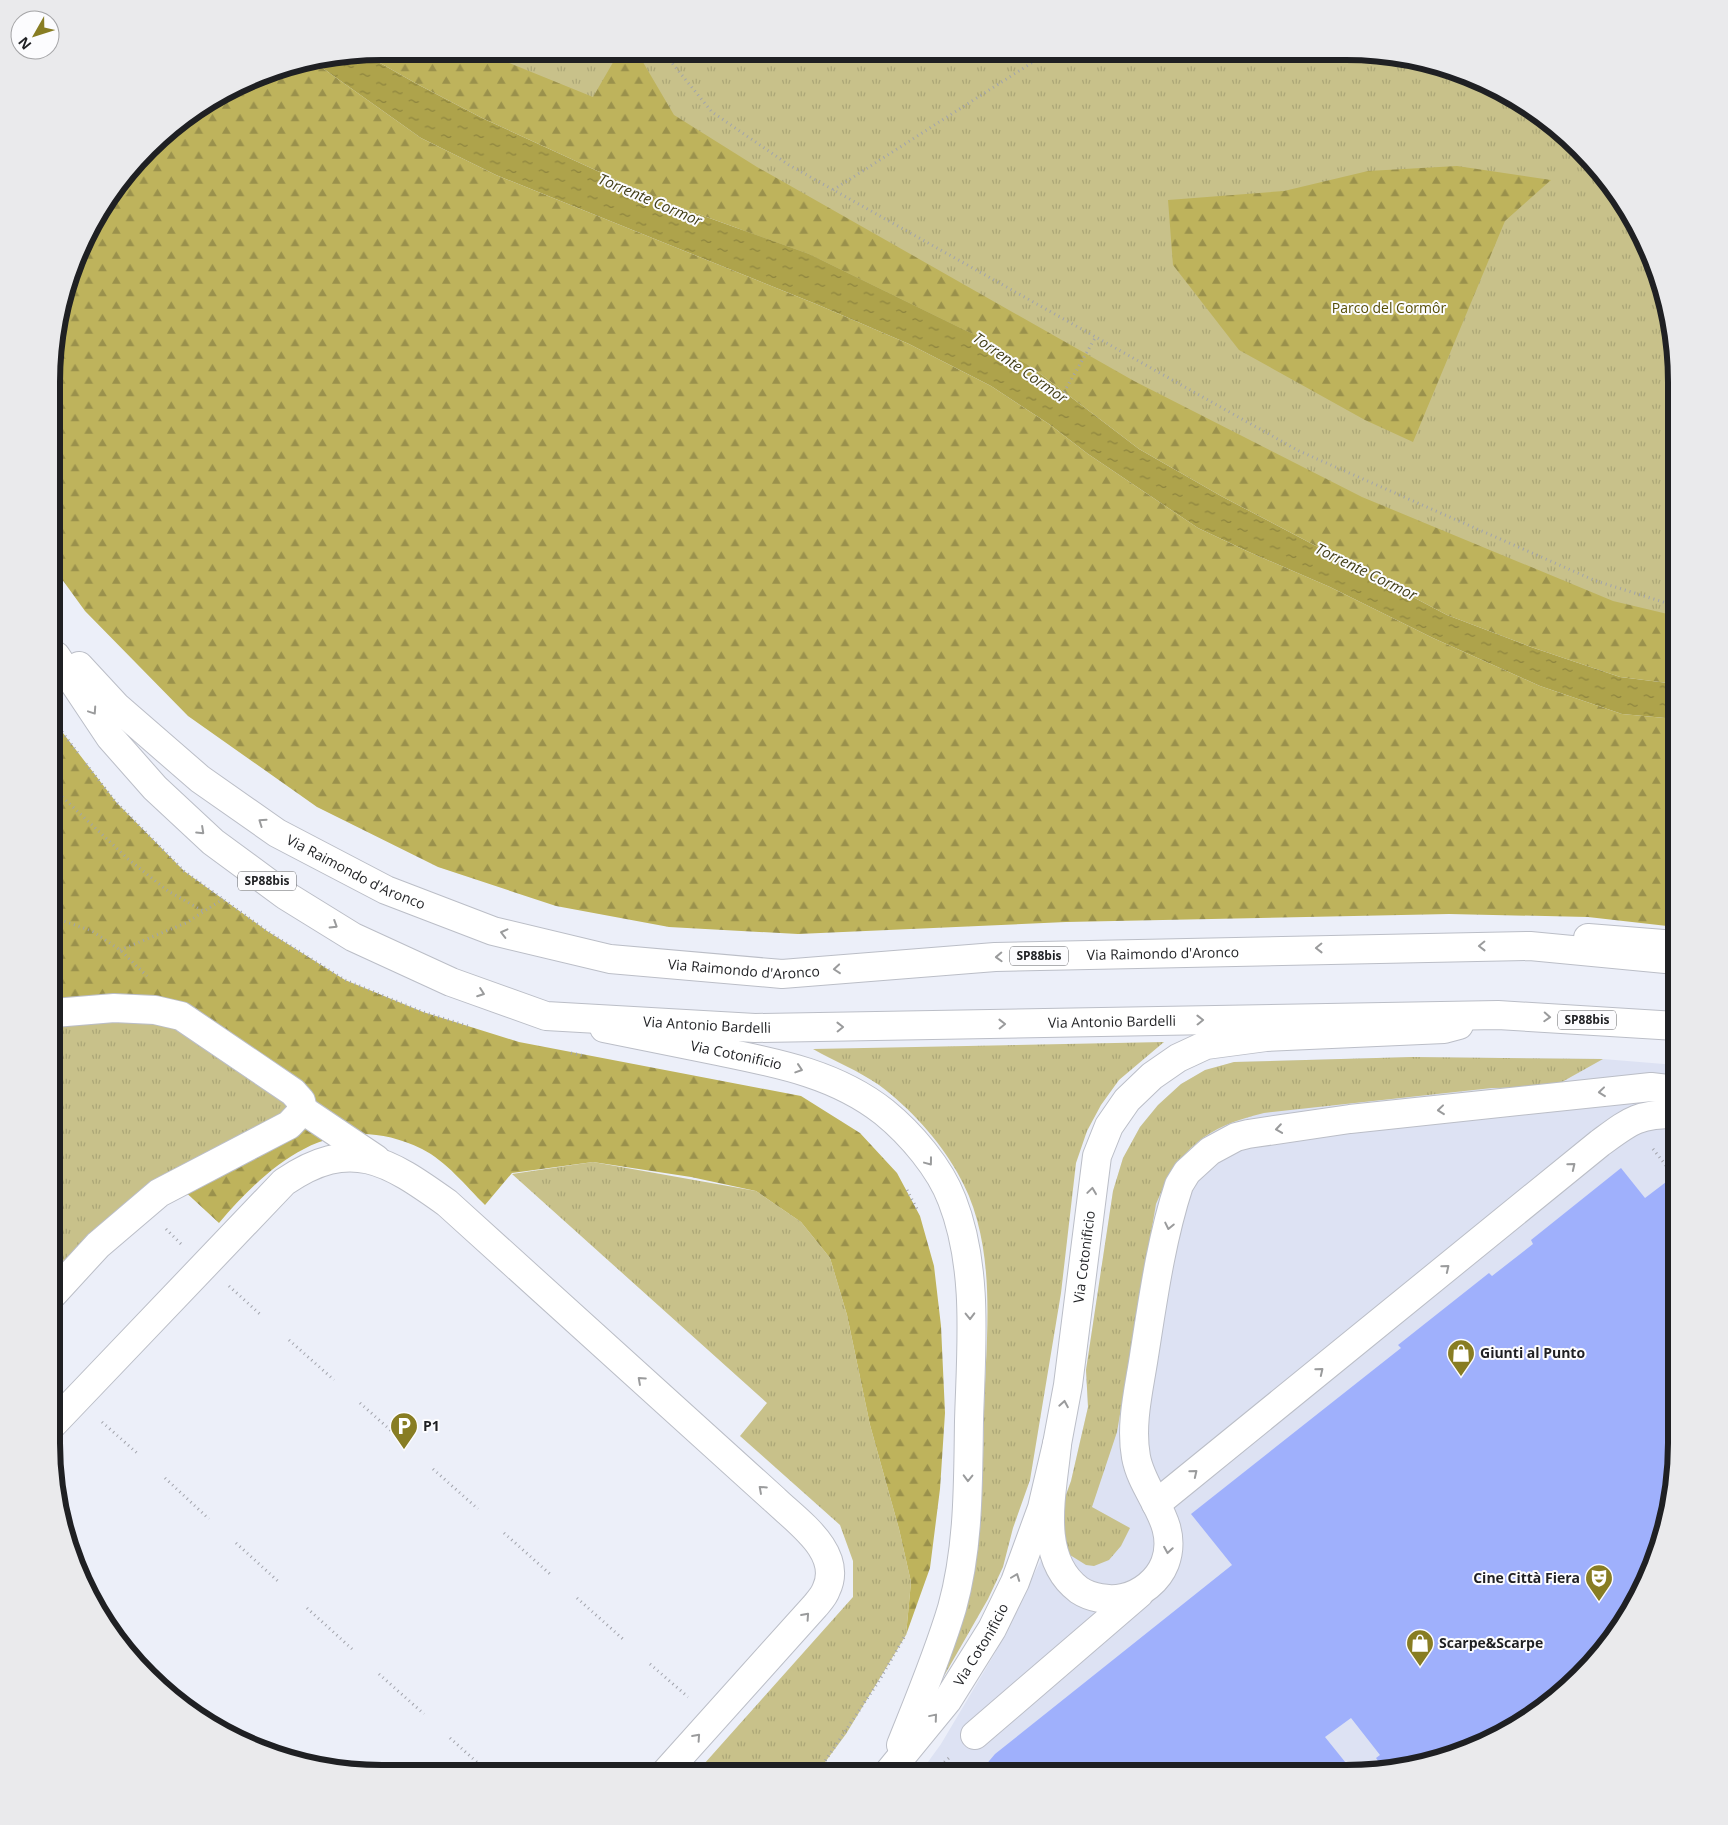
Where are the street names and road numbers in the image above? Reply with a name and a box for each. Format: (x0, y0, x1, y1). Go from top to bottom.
street label: Via Raimondo d'Aronco (283, 830, 428, 913)
road number: SP88bis (238, 871, 296, 890)
street label: Via Raimondo d'Aronco (1087, 942, 1239, 964)
road number: SP88bis (1010, 946, 1068, 966)
street label: Via Raimondo d'Aronco (667, 954, 820, 983)
road number: SP88bis (1558, 1010, 1616, 1030)
street label: Via Antonio Bardelli (1048, 1011, 1176, 1032)
street label: Via Antonio Bardelli (643, 1012, 771, 1037)
street label: Via Cotonificio (689, 1036, 784, 1074)
street label: Via Cotonificio (1068, 1209, 1099, 1304)
street label: Via Cotonificio (949, 1600, 1012, 1689)

